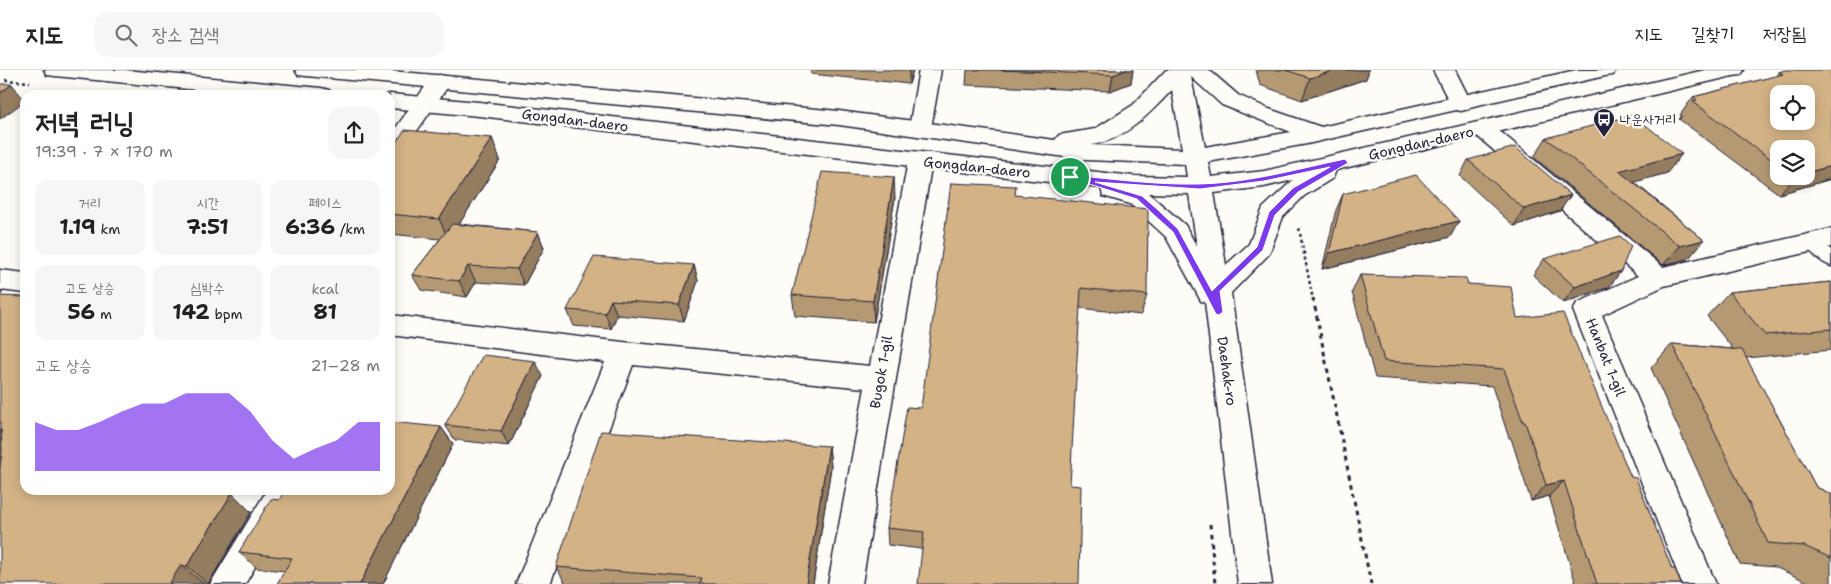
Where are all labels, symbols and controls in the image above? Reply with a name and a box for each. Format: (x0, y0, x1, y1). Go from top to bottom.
search box (94, 12, 444, 57)
text: 지도 (25, 19, 64, 51)
icon: search (112, 21, 140, 49)
text: 장소 검색 (152, 22, 219, 47)
text: 지도 (1634, 22, 1663, 46)
text: 길찾기 (1691, 22, 1735, 46)
text: 저장됨 (1763, 22, 1806, 46)
map controls (1770, 85, 1815, 185)
button: locate (1770, 85, 1815, 130)
text: 저녁 러닝 (35, 103, 135, 141)
street label: Gongdan-daero (521, 105, 629, 135)
button: share (328, 107, 380, 159)
bus stop icon: 나운사거리 (1592, 107, 1616, 138)
place label: 나운사거리 (1620, 110, 1676, 128)
street label: Gongdan-daero (1367, 122, 1475, 164)
button: layers (1770, 140, 1815, 185)
text: 19:39 · 7 × 170 m (35, 141, 173, 162)
street label: Gongdan-daero (923, 152, 1031, 182)
pin (1049, 156, 1091, 198)
icon: arrive (1056, 163, 1084, 191)
text: 거리 (79, 194, 101, 212)
text: 시간 (196, 194, 219, 212)
text: 페이스 (308, 194, 342, 212)
text: 1.19 (59, 213, 96, 241)
text: 7:51 (186, 213, 229, 241)
text: 6:36 (285, 213, 335, 241)
text: km (96, 220, 120, 238)
text: /km (335, 220, 365, 238)
text: 고도 상승 (65, 279, 115, 297)
text: 심박수 (191, 279, 224, 297)
text: kcal (312, 280, 339, 298)
text: 56 (67, 298, 95, 326)
text: 142 (172, 298, 210, 326)
text: 81 (313, 298, 337, 326)
text: m (95, 305, 112, 323)
text: bpm (210, 305, 243, 323)
street label: Hanbat 1-gil (1582, 315, 1630, 400)
street label: Bugok 1-gil (866, 333, 896, 410)
street label: Daehak-ro (1213, 335, 1241, 407)
text: 고도 상승 (35, 355, 92, 376)
text: 21–28 m (311, 355, 380, 376)

